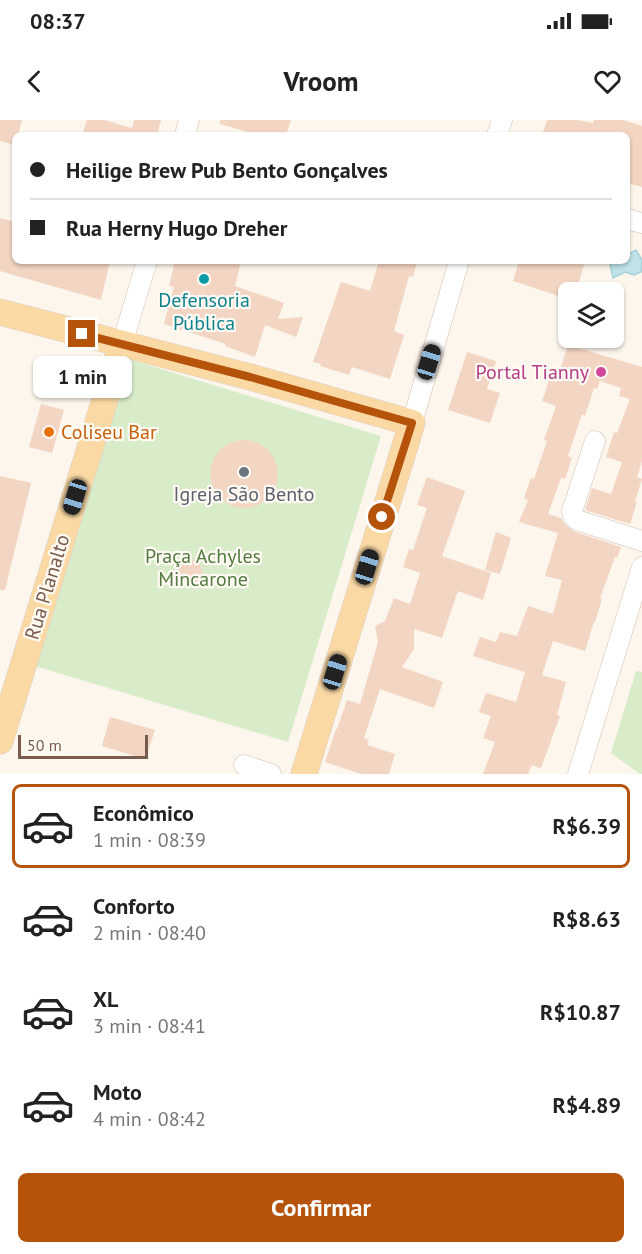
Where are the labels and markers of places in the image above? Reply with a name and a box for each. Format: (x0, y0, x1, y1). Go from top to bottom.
marker: Defensoria Pública (197, 272, 211, 286)
place label: Defensoria Pública (158, 287, 250, 336)
place label: Portal Tianny (476, 359, 590, 385)
marker: Portal Tianny (594, 365, 608, 379)
place label: Coliseu Bar (61, 419, 157, 445)
marker: Coliseu Bar (42, 425, 56, 439)
marker: Igreja São Bento (237, 465, 251, 479)
place label: Igreja São Bento (174, 481, 314, 507)

